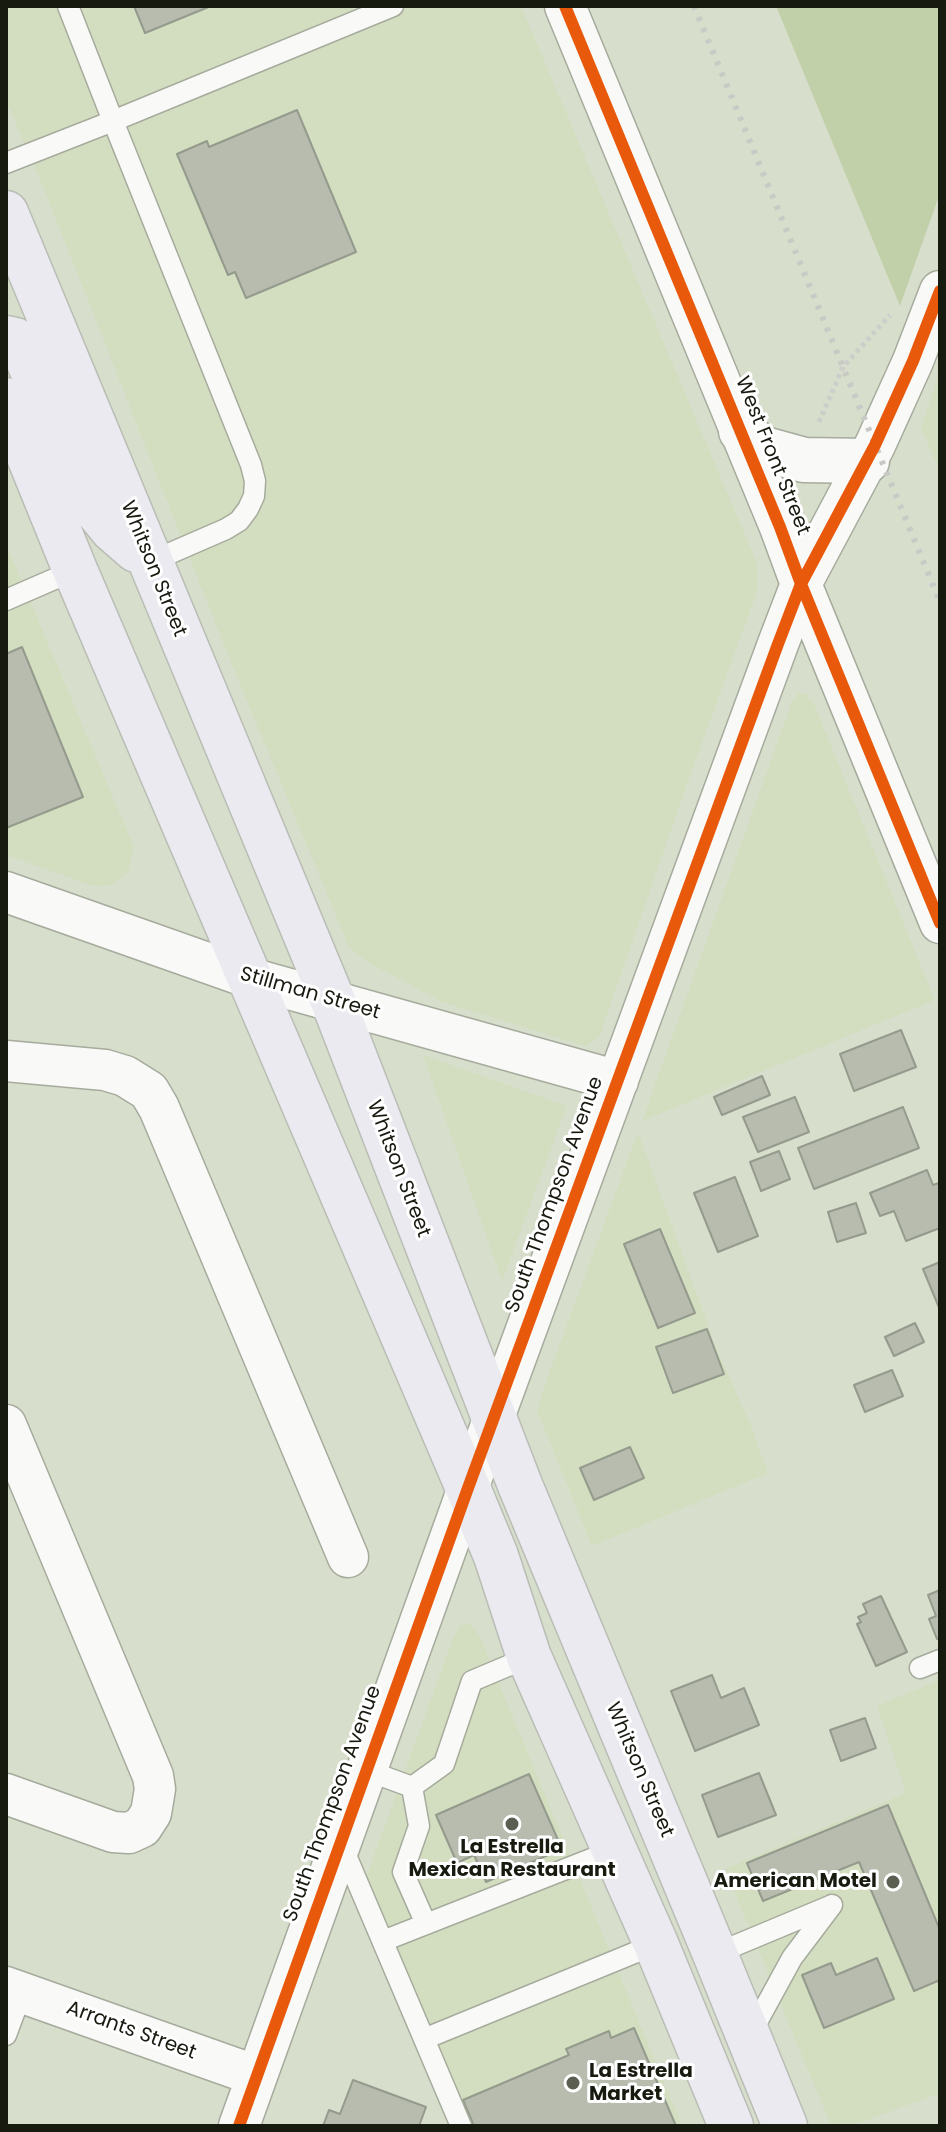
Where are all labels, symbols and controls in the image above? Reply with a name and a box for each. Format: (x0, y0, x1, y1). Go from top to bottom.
street label: West Front Street (729, 373, 815, 539)
street label: Whitson Street (115, 498, 191, 640)
street label: Stillman Street (237, 963, 383, 1025)
street label: South Thompson Avenue (501, 1074, 609, 1316)
street label: Whitson Street (361, 1097, 435, 1241)
street label: South Thompson Avenue (279, 1683, 387, 1925)
street label: Whitson Street (600, 1699, 678, 1841)
marker: La Estrella Mexican Restaurant (503, 1815, 521, 1833)
place label: La Estrella Mexican Restaurant (408, 1836, 616, 1883)
place label: American Motel (713, 1870, 877, 1894)
marker: American Motel (884, 1873, 902, 1891)
street label: Arrants Street (63, 1996, 199, 2066)
place label: La Estrella Market (589, 2060, 693, 2107)
marker: La Estrella Market (564, 2074, 582, 2092)

